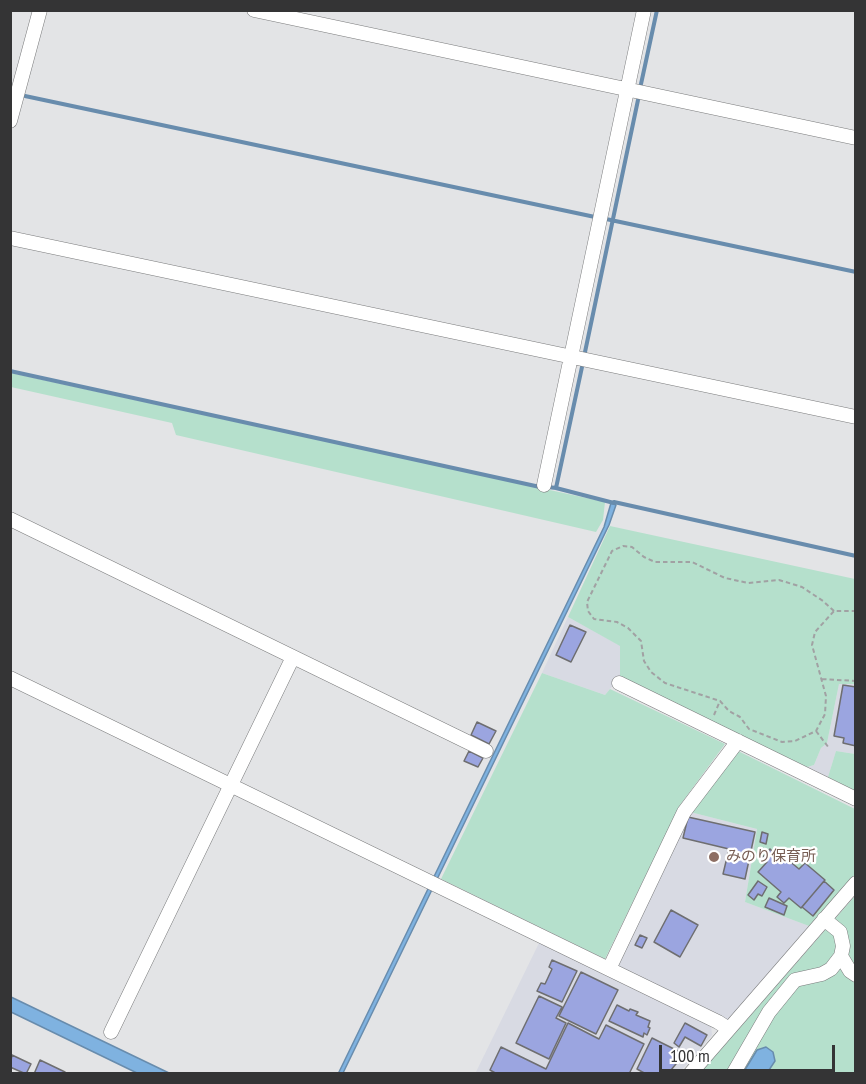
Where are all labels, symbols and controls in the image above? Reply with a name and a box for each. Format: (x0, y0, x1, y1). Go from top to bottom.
place label: みのり保育所 (726, 848, 816, 866)
marker: みのり保育所 (707, 850, 721, 864)
scale bar (662, 1033, 838, 1071)
text: 100 m (670, 1044, 710, 1067)

